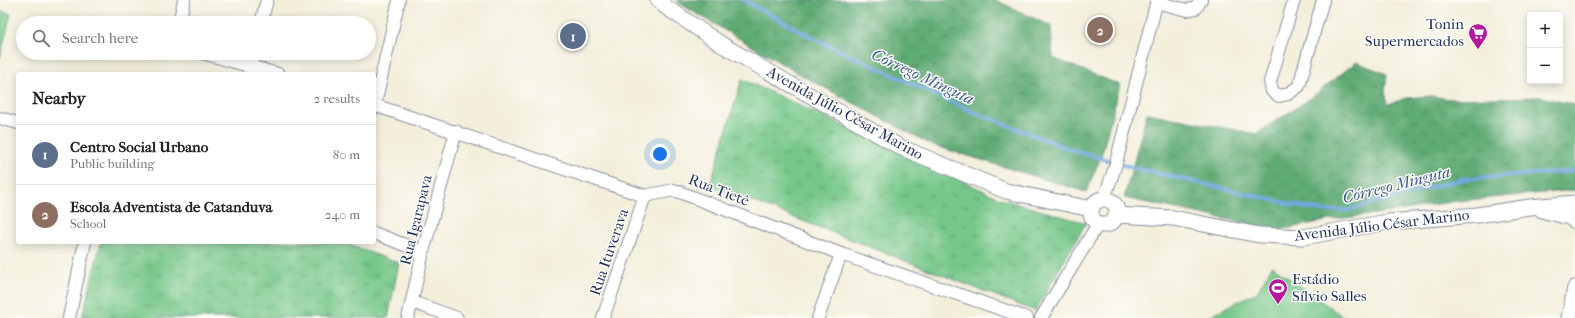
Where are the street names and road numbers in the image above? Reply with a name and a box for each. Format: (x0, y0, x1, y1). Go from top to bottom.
street label: Avenida Júlio César Marino (763, 62, 927, 164)
street label: Rua Tietê (686, 170, 752, 210)
street label: Rua Igarapava (396, 172, 436, 267)
street label: Rua Ituverava (586, 205, 633, 298)
street label: Avenida Júlio César Marino (1293, 205, 1471, 245)

